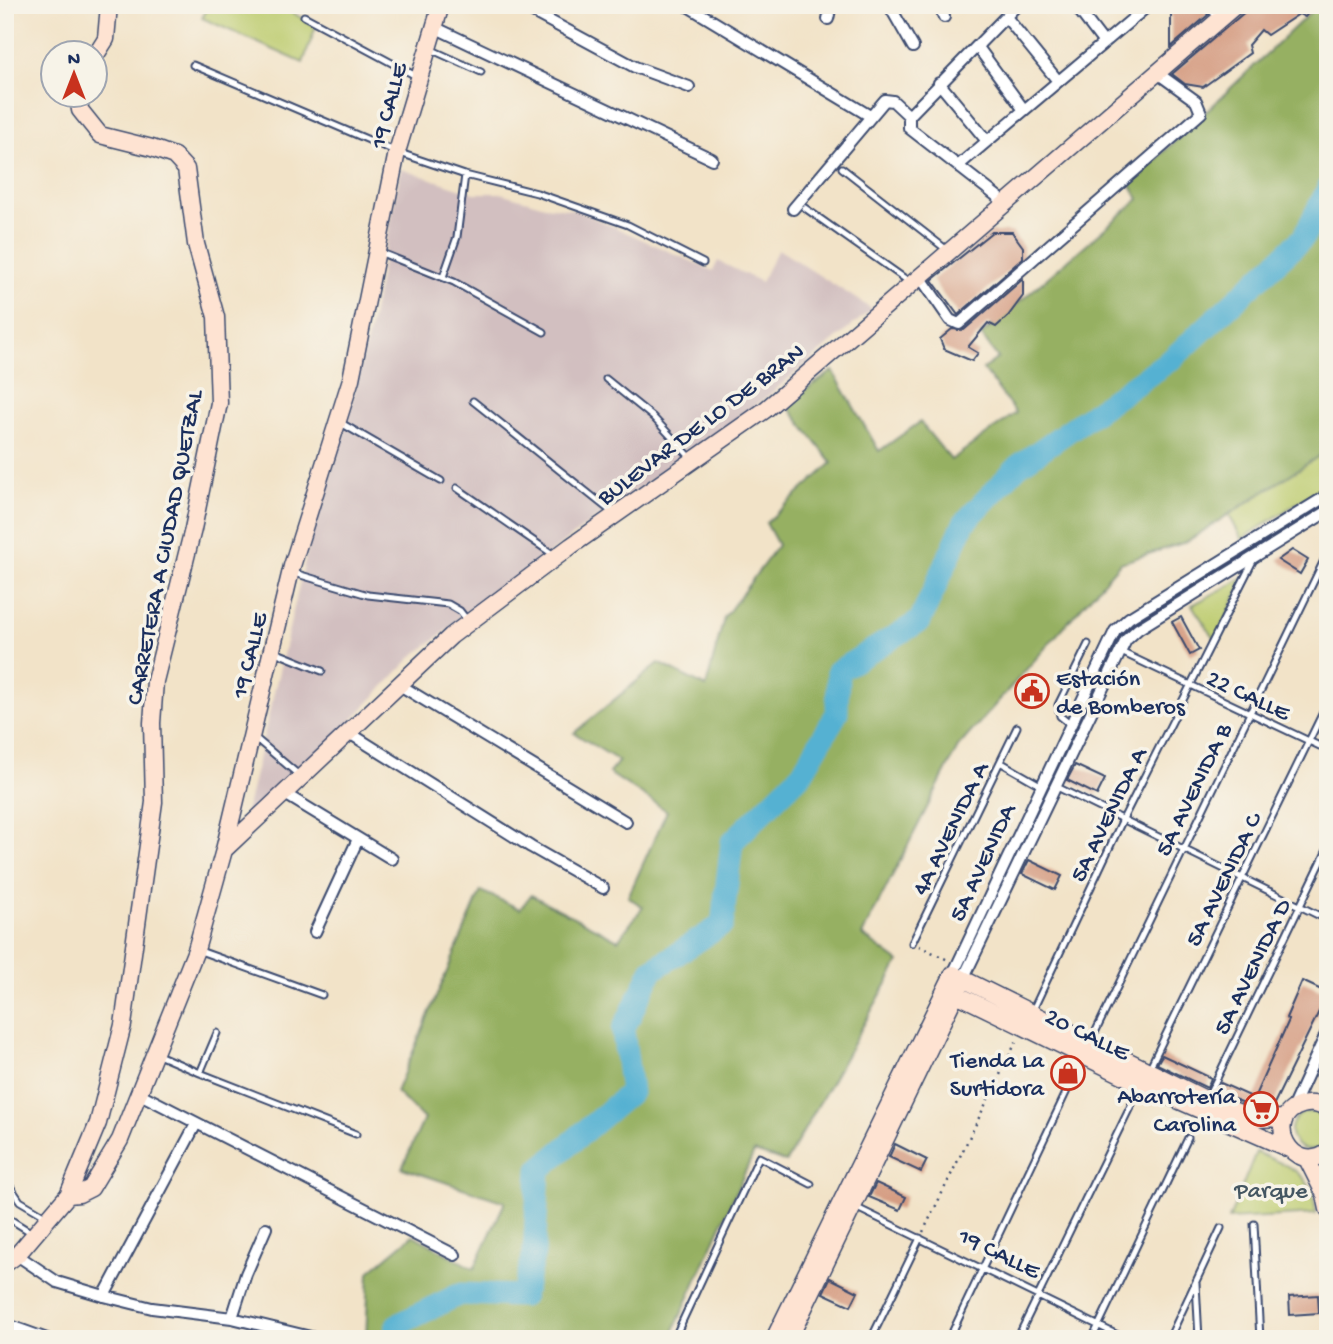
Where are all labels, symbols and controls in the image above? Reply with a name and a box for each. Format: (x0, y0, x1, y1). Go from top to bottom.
north arrow (38, 38, 108, 108)
text: N (68, 49, 80, 72)
street label: 19 CALLE (365, 59, 416, 153)
street label: BULEVAR DE LO DE BRAN (592, 338, 811, 514)
street label: CARRETERA A CIUDAD QUETZAL (122, 387, 211, 708)
street label: 19 CALLE (227, 609, 276, 703)
street label: 22 CALLE (1201, 665, 1295, 730)
place label: Estación de Bomberos (1056, 666, 1186, 723)
public building icon: Estación de Bomberos (1013, 672, 1051, 710)
street label: 5A AVENIDA B (1151, 719, 1240, 862)
street label: 5A AVENIDA A (1065, 742, 1156, 888)
street label: 4A AVENIDA A (907, 756, 998, 901)
street label: 5A AVENIDA (944, 799, 1025, 927)
street label: 5A AVENIDA C (1180, 807, 1271, 952)
street label: 5A AVENIDA D (1209, 895, 1300, 1040)
street label: 20 CALLE (1039, 1003, 1135, 1070)
place label: Tienda La Surtidora (949, 1048, 1045, 1105)
shop icon: Tienda La Surtidora (1049, 1054, 1087, 1092)
place label: Abarrotería Carolina (1117, 1084, 1237, 1141)
supermarket icon: Abarrotería Carolina (1242, 1090, 1280, 1128)
park label: Parque (1233, 1178, 1308, 1207)
street label: 19 CALLE (952, 1223, 1045, 1288)

